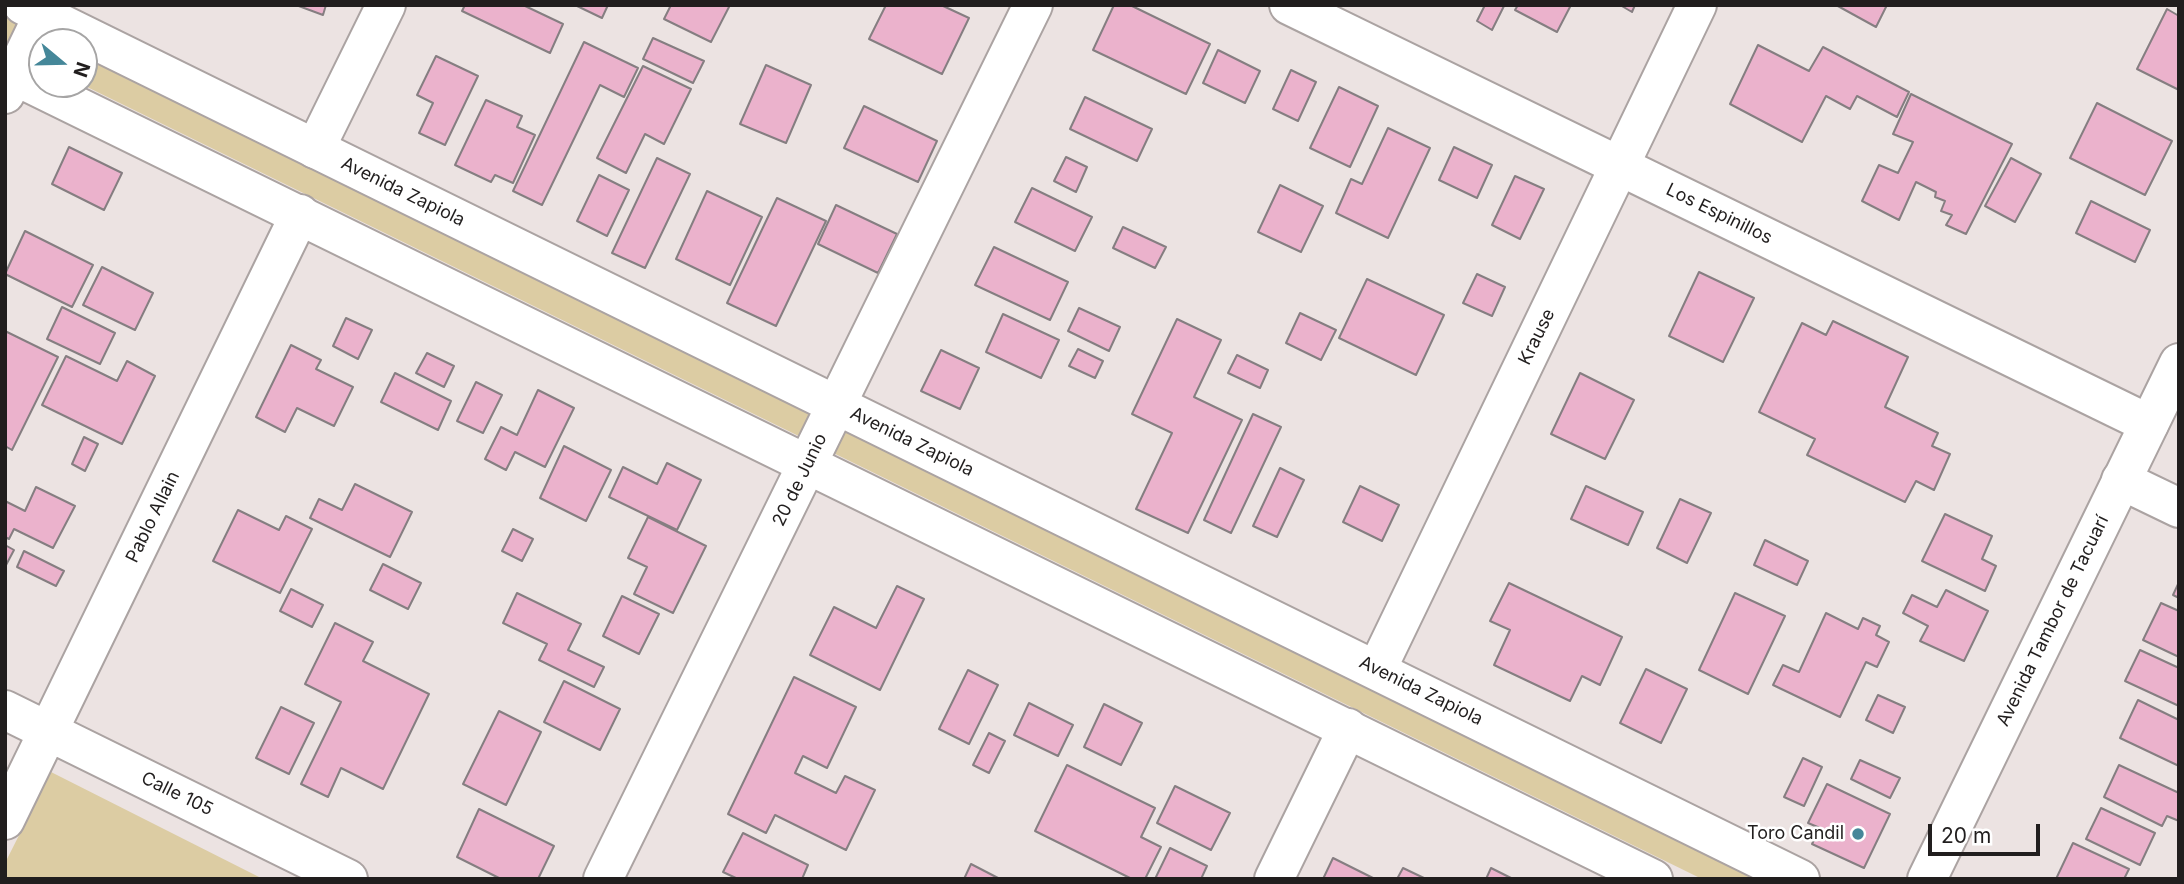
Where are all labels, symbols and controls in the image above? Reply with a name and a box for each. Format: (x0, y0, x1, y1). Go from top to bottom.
north arrow (28, 28, 98, 98)
text: N (68, 59, 95, 80)
street label: Avenida Zapiola (338, 153, 468, 231)
street label: Los Espinillos (1662, 179, 1776, 249)
street label: Krause (1514, 305, 1560, 369)
street label: Avenida Zapiola (847, 403, 977, 481)
street label: 20 de Junio (768, 430, 832, 530)
street label: Pablo Allain (122, 468, 184, 566)
street label: Avenida Tambor de Tacuarí (1992, 512, 2114, 730)
street label: Avenida Zapiola (1356, 652, 1486, 730)
street label: Calle 105 (138, 767, 216, 821)
scale bar (1932, 810, 2044, 854)
place label: Toro Candil (1747, 823, 1844, 845)
text: 20 m (1941, 823, 1991, 848)
marker: Toro Candil (1850, 826, 1866, 842)

